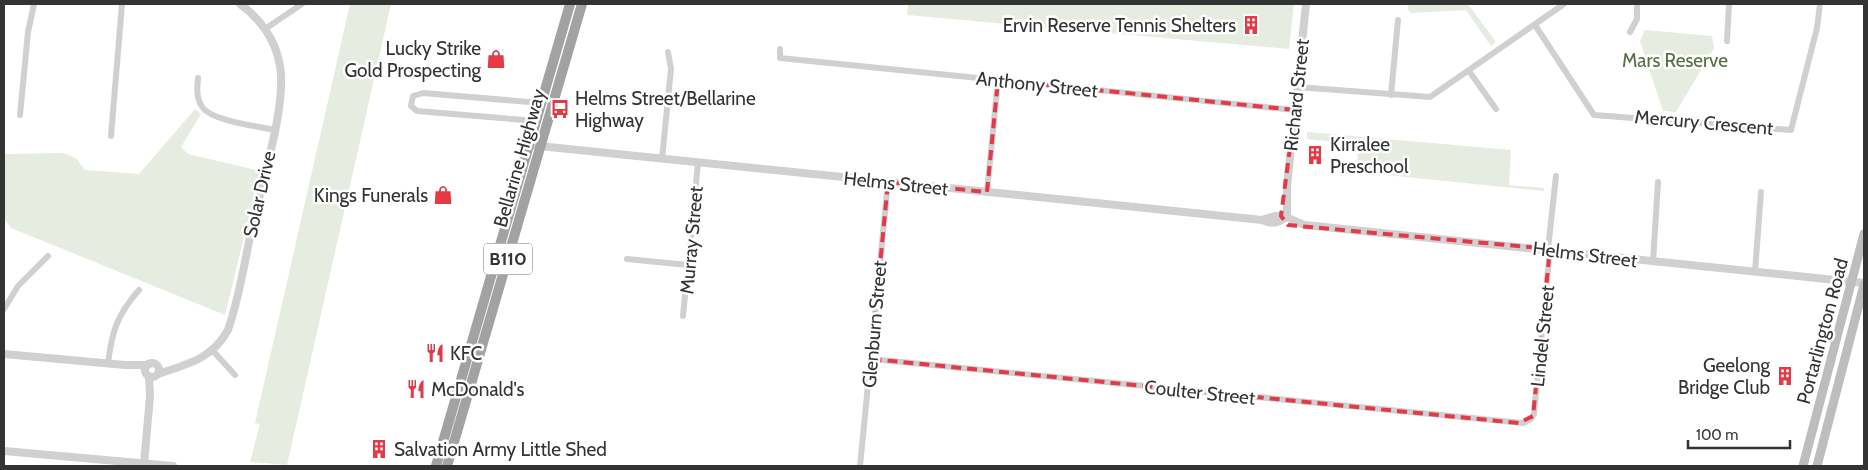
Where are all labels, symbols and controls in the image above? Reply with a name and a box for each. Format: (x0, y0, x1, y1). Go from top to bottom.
place label: Ervin Reserve Tennis Shelters (1003, 14, 1236, 37)
building icon: Ervin Reserve Tennis Shelters (1240, 14, 1262, 36)
place label: Lucky Strike Gold Prospecting (344, 37, 482, 82)
street label: Richard Street (1279, 37, 1314, 152)
shop icon: Lucky Strike Gold Prospecting (485, 48, 507, 70)
park label: Mars Reserve (1622, 49, 1728, 72)
street label: Anthony Street (975, 67, 1100, 102)
street label: Bellarine Highway (489, 86, 550, 230)
place label: Helms Street/Bellarine Highway (575, 87, 756, 132)
bus stop icon: Helms Street/Bellarine Highway (549, 98, 571, 120)
street label: Mercury Crescent (1634, 105, 1775, 140)
place label: Kirralee Preschool (1330, 133, 1409, 178)
building icon: Kirralee Preschool (1304, 144, 1326, 166)
street label: Solar Drive (238, 148, 281, 240)
street label: Helms Street (843, 167, 950, 200)
place label: Kings Funerals (314, 184, 428, 207)
shop icon: Kings Funerals (432, 184, 454, 206)
street label: Murray Street (675, 184, 708, 295)
street label: Helms Street (1531, 237, 1639, 272)
road number: B110 (484, 243, 532, 274)
street label: Portarlington Road (1792, 256, 1853, 407)
street label: Glenburn Street (857, 259, 892, 389)
street label: Lindel Street (1526, 284, 1559, 388)
restaurant icon: KFC (424, 342, 446, 364)
place label: KFC (450, 342, 483, 365)
place label: Geelong Bridge Club (1678, 354, 1771, 399)
building icon: Geelong Bridge Club (1774, 365, 1796, 387)
street label: Coulter Street (1143, 375, 1257, 410)
restaurant icon: McDonald's (405, 378, 427, 400)
place label: McDonald's (431, 378, 525, 401)
scale bar (1688, 418, 1790, 450)
text: 100 m (1696, 426, 1738, 444)
building icon: Salvation Army Little Shed (368, 438, 390, 460)
place label: Salvation Army Little Shed (394, 438, 607, 461)

